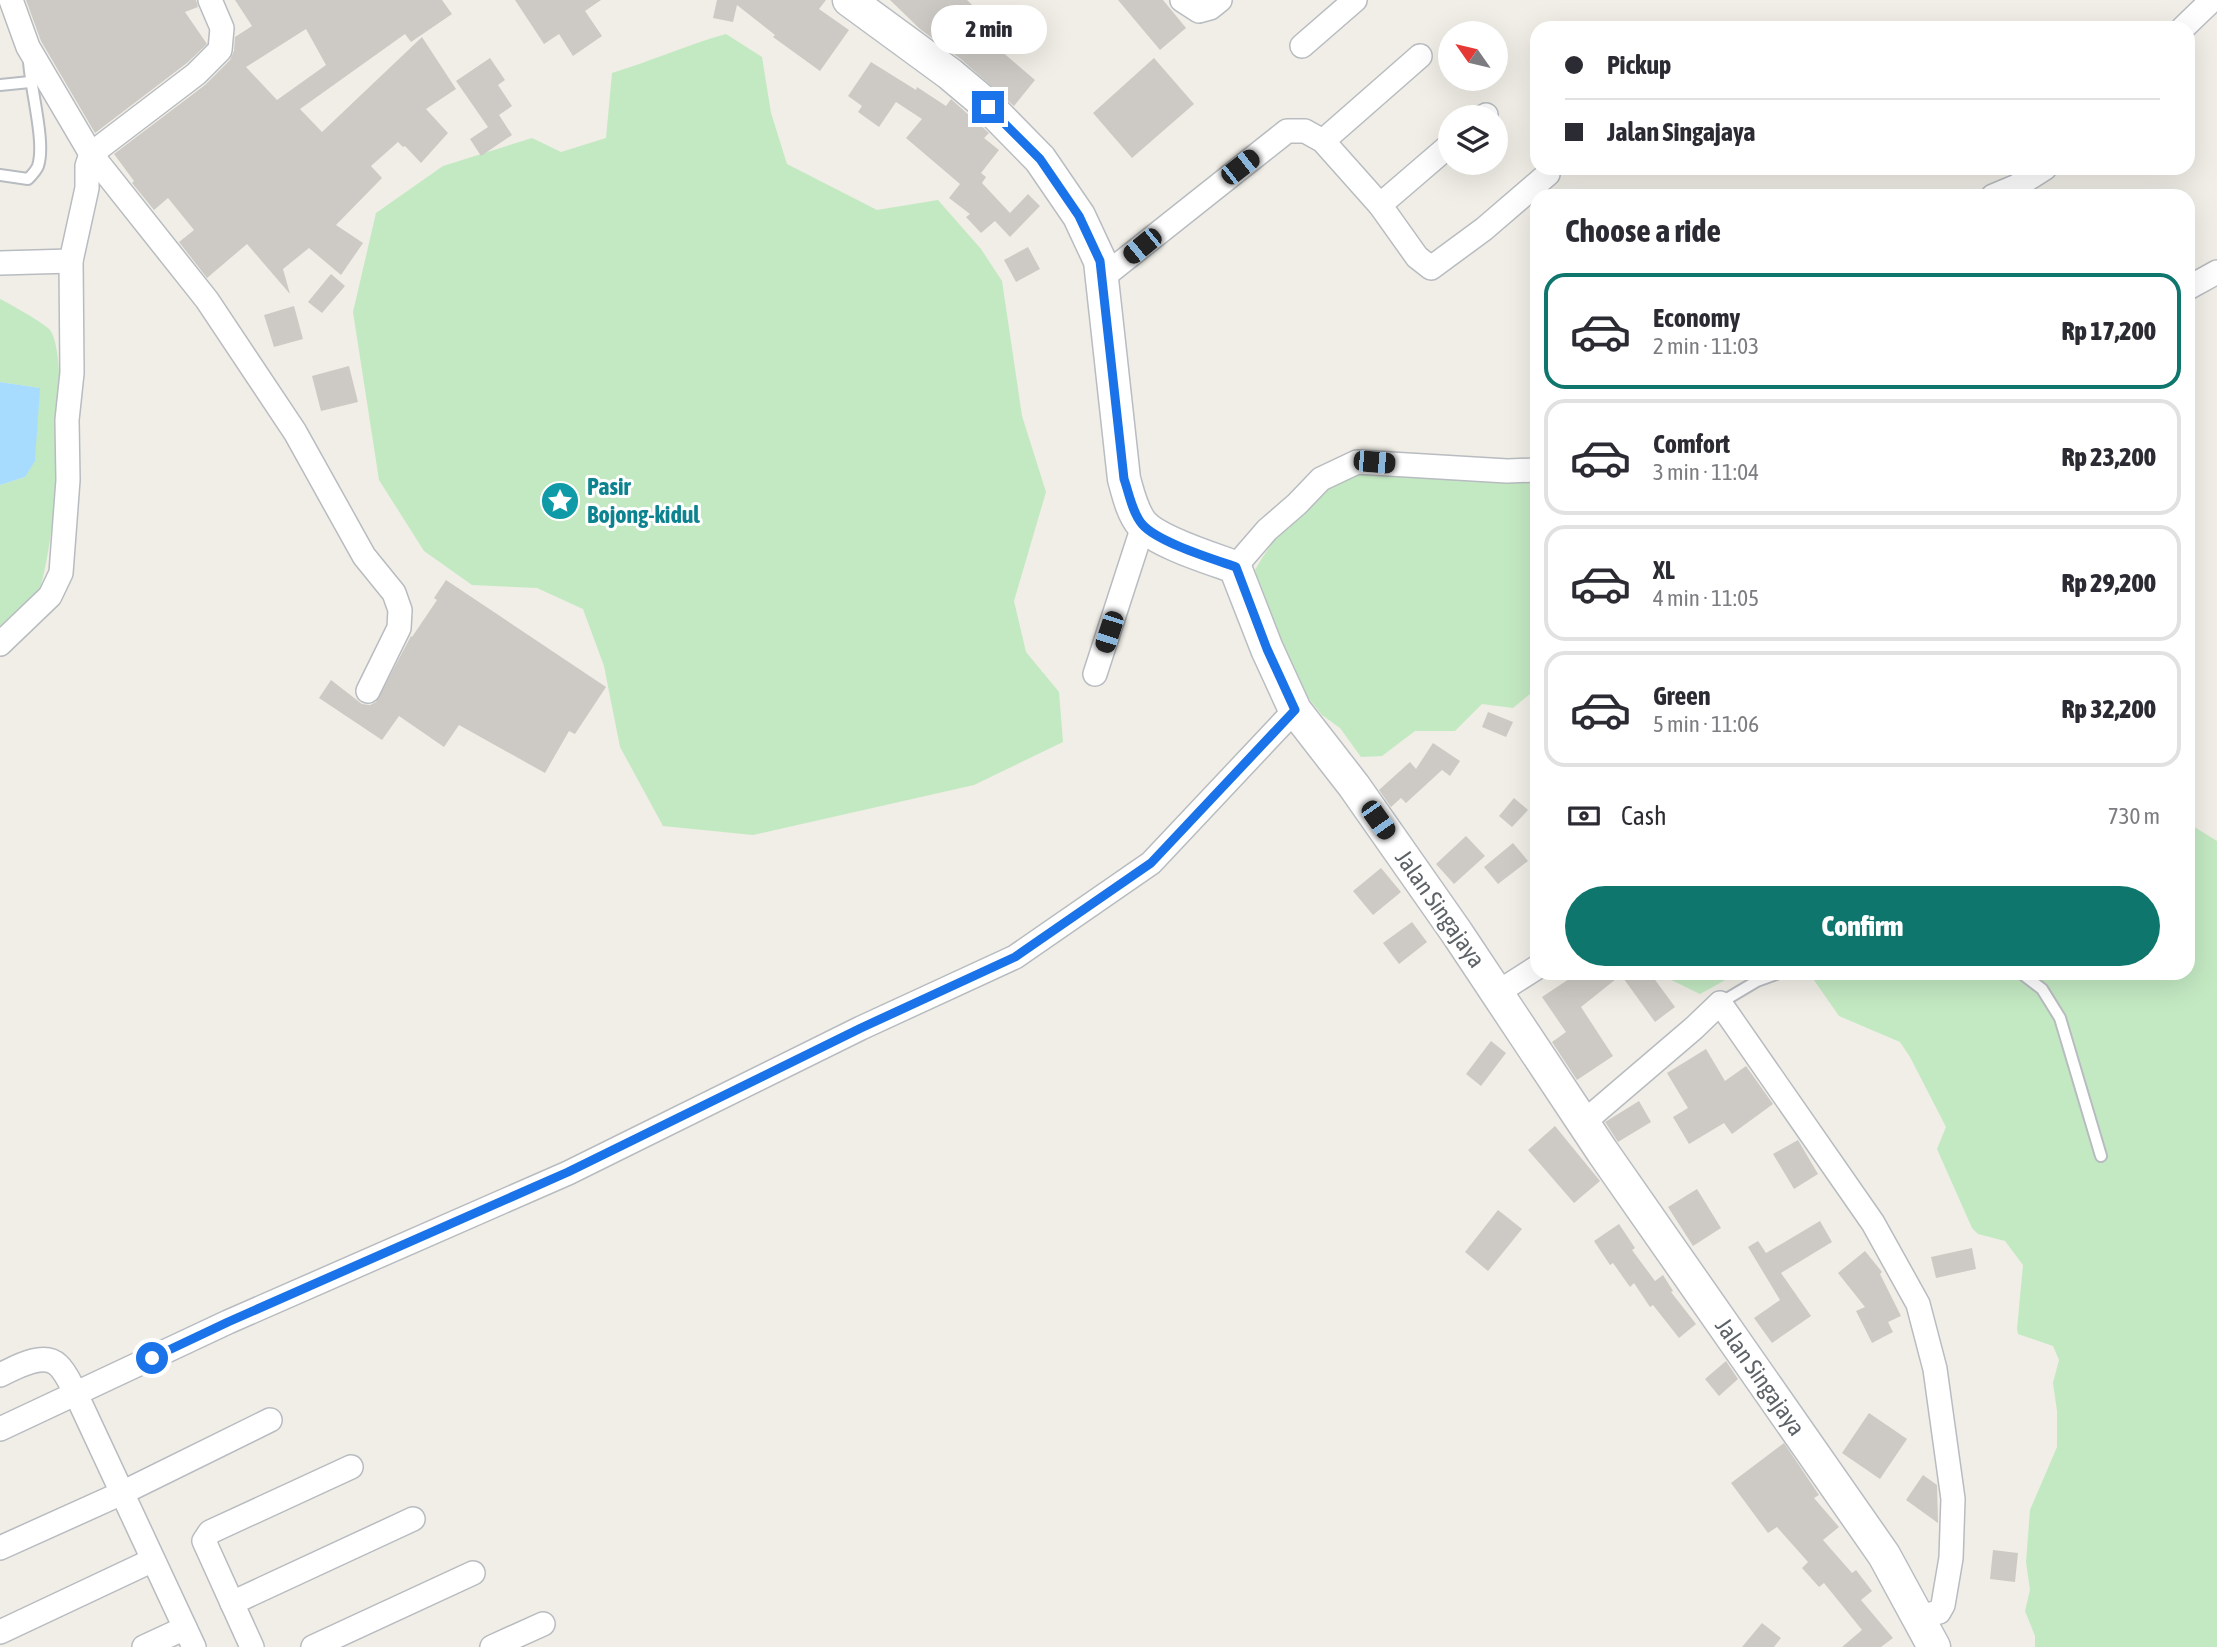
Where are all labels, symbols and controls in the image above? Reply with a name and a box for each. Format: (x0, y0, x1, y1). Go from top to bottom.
callout: 2 min (930, 6, 1046, 55)
text: 2 min (966, 16, 1012, 42)
north arrow (1438, 21, 1508, 91)
map controls (1438, 21, 1508, 175)
text: Pickup (1607, 50, 1671, 80)
route end (972, 91, 1004, 123)
button: layers (1438, 105, 1508, 175)
text: Jalan Singajaya (1607, 117, 1755, 147)
car (1217, 146, 1264, 188)
text: Choose a ride (1565, 212, 1721, 249)
car (1120, 225, 1165, 267)
icon: car (1569, 300, 1632, 363)
text: Economy (1653, 303, 1740, 333)
text: Rp 17,200 (2061, 316, 2156, 346)
text: 2 min · 11:03 (1653, 333, 1759, 359)
icon: car (1569, 426, 1632, 489)
text: Comfort (1653, 429, 1730, 459)
text: Rp 23,200 (2061, 442, 2156, 472)
car (1353, 450, 1396, 474)
text: 3 min · 11:04 (1653, 459, 1759, 485)
place label: Pasir Bojong-kidul (587, 473, 700, 528)
place icon: Pasir Bojong-kidul (539, 480, 581, 522)
icon: car (1569, 552, 1632, 615)
text: XL (1653, 555, 1675, 585)
text: Rp 29,200 (2061, 568, 2156, 598)
text: 4 min · 11:05 (1653, 585, 1759, 611)
car (1093, 609, 1126, 655)
icon: car (1569, 678, 1632, 741)
text: Green (1653, 681, 1711, 711)
text: Rp 32,200 (2061, 694, 2156, 724)
text: 5 min · 11:06 (1653, 711, 1759, 737)
car (1358, 797, 1399, 843)
icon: cash (1565, 797, 1603, 835)
text: Cash (1621, 801, 1667, 831)
text: 730 m (2108, 803, 2160, 829)
street label: Jalan Singajaya (1390, 845, 1491, 973)
button: Confirm (1565, 886, 2160, 966)
street label: Jalan Singajaya (1710, 1313, 1811, 1441)
route start (136, 1342, 168, 1374)

